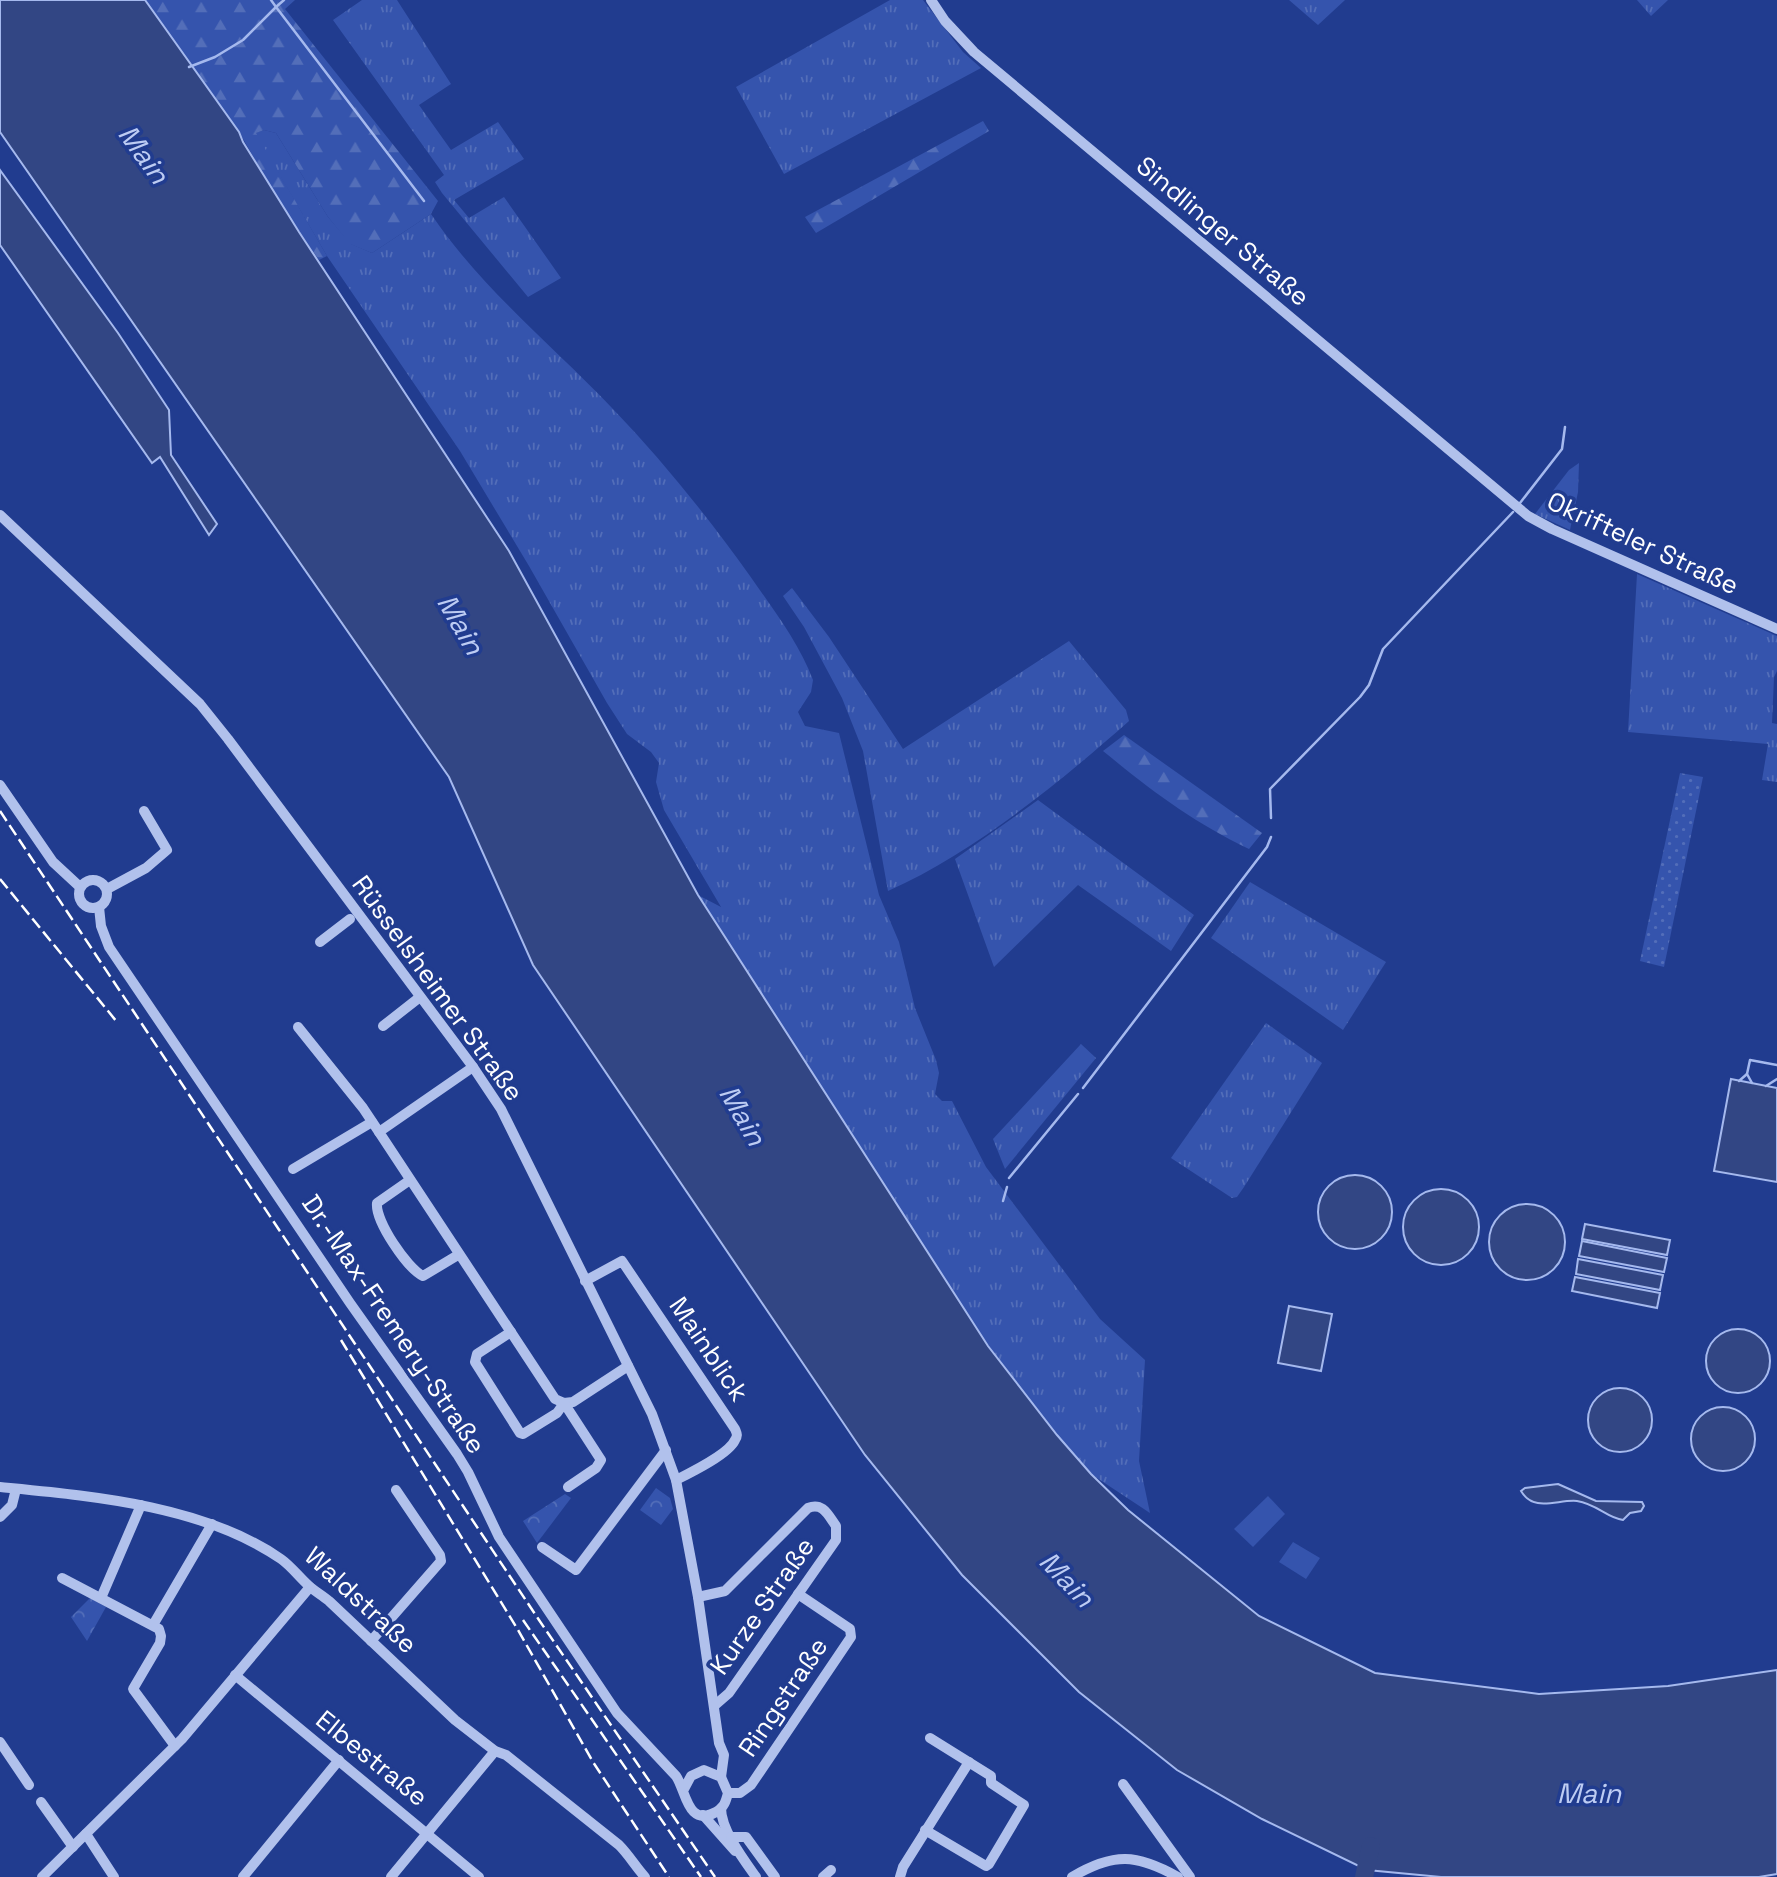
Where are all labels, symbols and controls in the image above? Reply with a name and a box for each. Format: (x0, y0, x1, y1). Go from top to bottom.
water label: Main (111, 117, 178, 191)
street label: Sindlinger Straße (1129, 149, 1317, 313)
street label: Okrifteler Straße (1542, 484, 1744, 602)
water label: Main (429, 587, 493, 662)
street label: Rüsselsheimer Straße (345, 868, 531, 1108)
water label: Main (711, 1078, 775, 1153)
street label: Dr.-Max-Fremery-Straße (294, 1188, 494, 1460)
street label: Mainblick (662, 1290, 756, 1408)
street label: Kurze Straße (702, 1531, 822, 1681)
street label: Waldstraße (297, 1539, 425, 1661)
water label: Main (1032, 1543, 1103, 1615)
street label: Ringstraße (731, 1631, 835, 1763)
street label: Elbestraße (309, 1702, 435, 1814)
water label: Main (1557, 1775, 1622, 1811)

